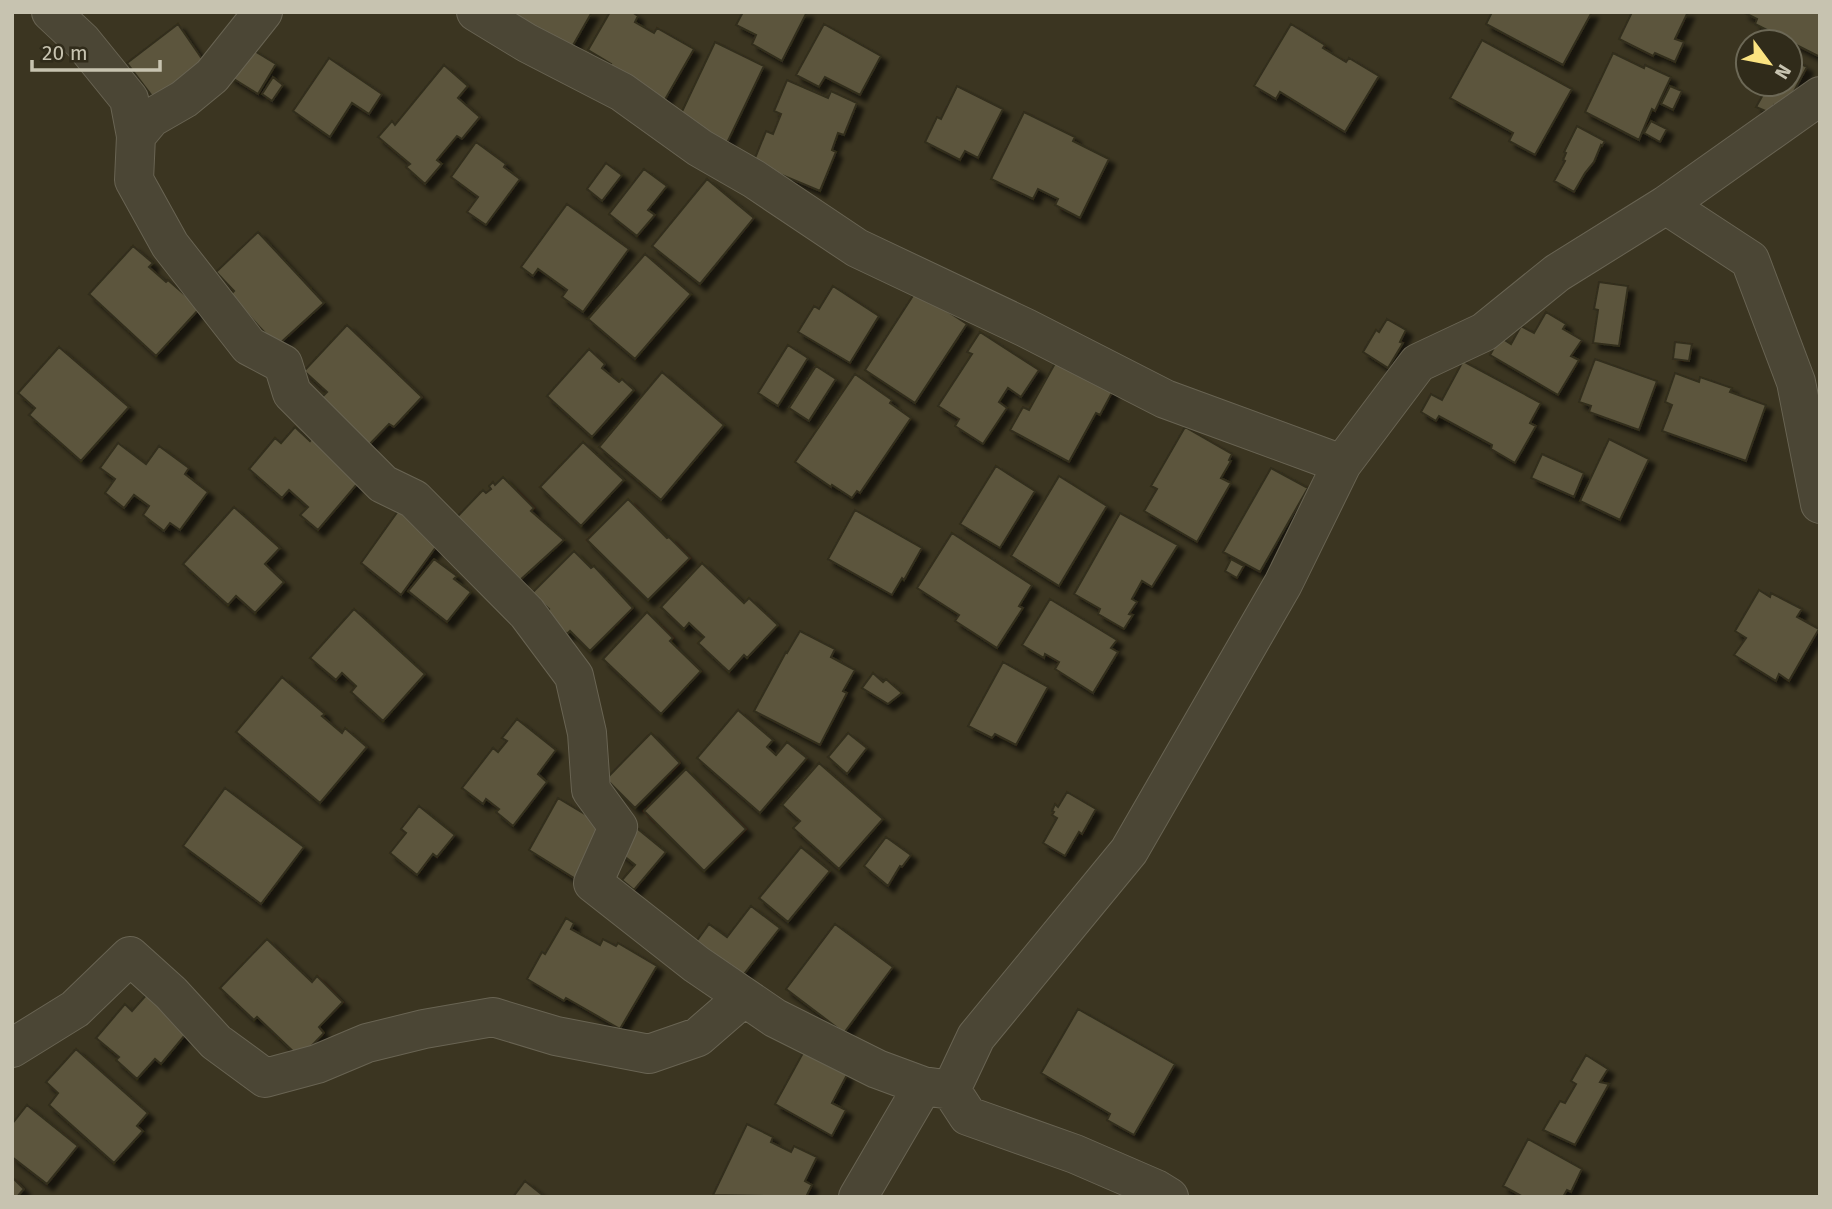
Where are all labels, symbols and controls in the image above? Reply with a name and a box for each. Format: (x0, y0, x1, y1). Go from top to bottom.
scale bar (32, 28, 159, 72)
north arrow (1734, 28, 1804, 98)
text: 20 m (42, 40, 88, 66)
text: N (1770, 60, 1796, 83)

